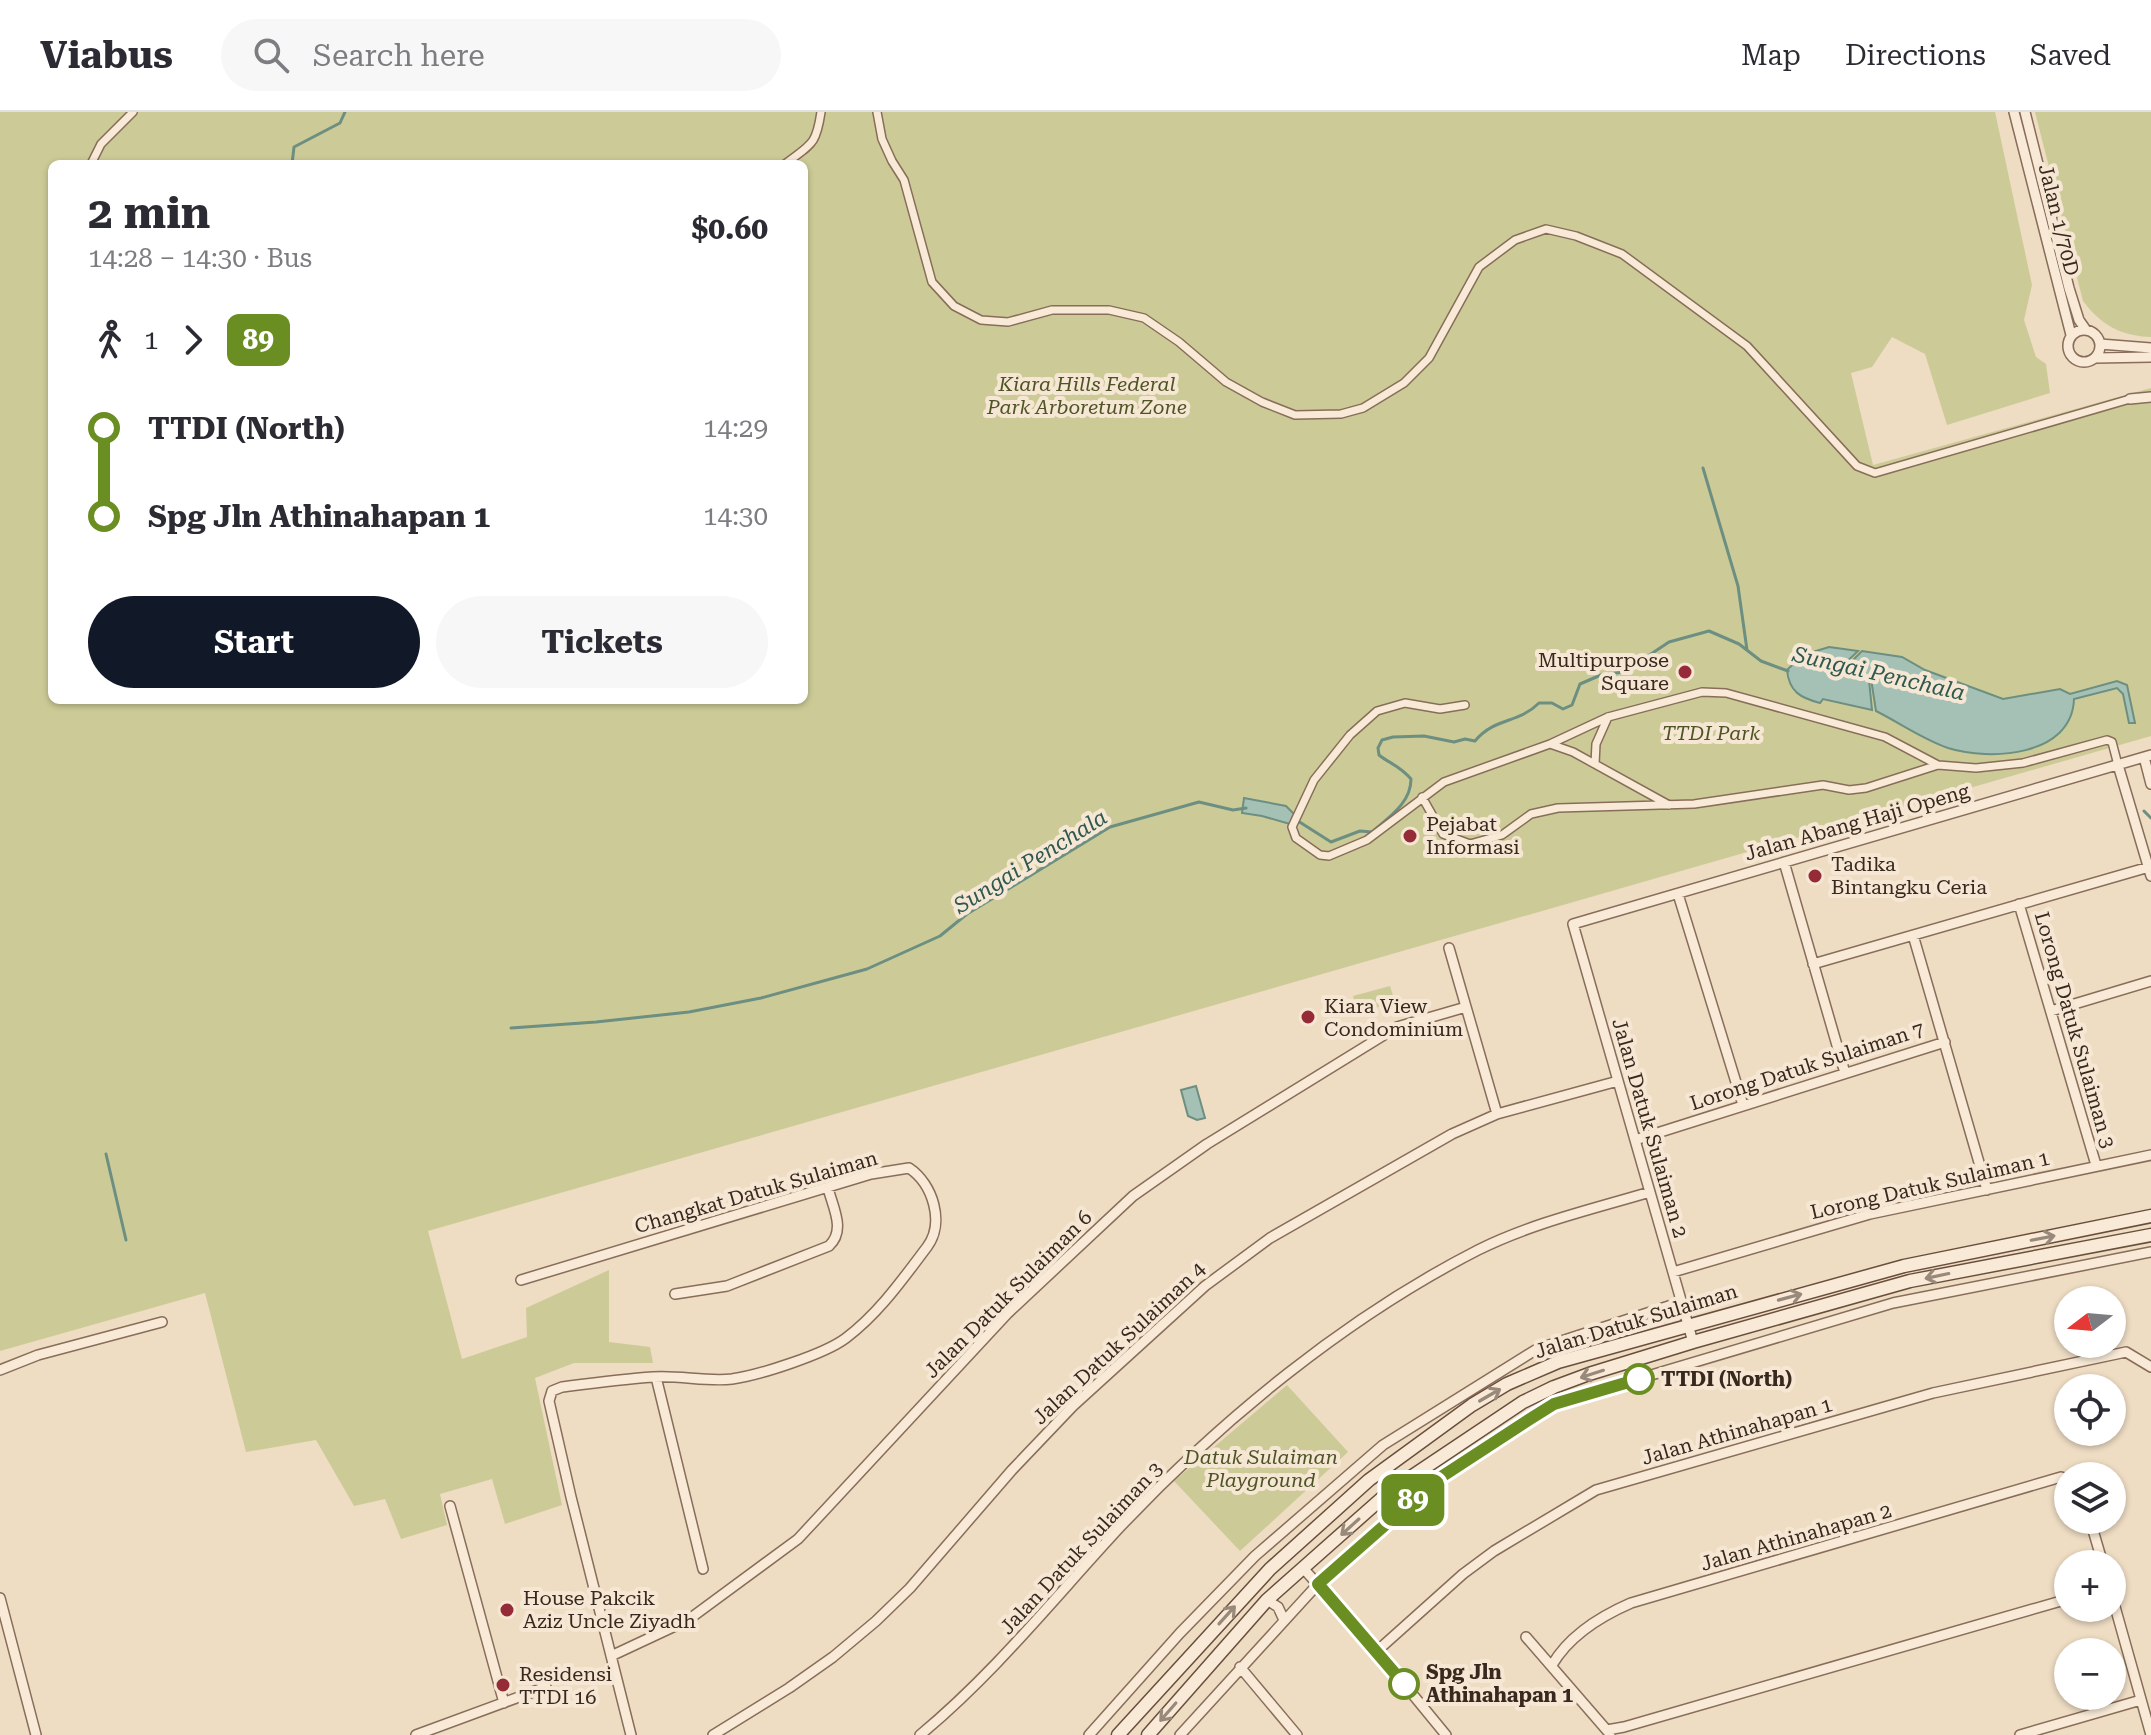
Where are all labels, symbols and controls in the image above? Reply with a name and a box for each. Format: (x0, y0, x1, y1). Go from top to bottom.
search box (221, 19, 781, 91)
text: Viabus (40, 33, 173, 77)
icon: search (249, 33, 293, 77)
text: Search here (313, 38, 485, 73)
text: Map (1741, 39, 1801, 72)
text: Directions (1845, 39, 1986, 72)
text: Saved (2030, 39, 2111, 72)
street label: Jalan 1/70D (2034, 162, 2084, 278)
text: 2 min (88, 187, 210, 239)
text: $0.60 (691, 211, 768, 246)
text: 14:28 – 14:30 · Bus (88, 243, 312, 273)
icon: walk (88, 318, 132, 362)
icon: forward (171, 318, 215, 362)
text: 89 (243, 323, 274, 356)
text: 1 (144, 325, 159, 355)
park label: Kiara Hills Federal Park Arboretum Zone (986, 372, 1187, 419)
text: TTDI (North) (148, 411, 345, 446)
text: 14:29 (703, 413, 768, 443)
text: Spg Jln Athinahapan 1 (148, 499, 490, 534)
text: 14:30 (703, 501, 768, 531)
button: Start (88, 596, 420, 688)
button: Tickets (436, 596, 768, 688)
water label: Sungai Penchala (1789, 641, 1967, 705)
place label: Multipurpose Square (1538, 648, 1669, 695)
marker: Multipurpose Square (1676, 663, 1694, 681)
park label: TTDI Park (1662, 721, 1760, 745)
street label: Jalan Abang Haji Openg (1742, 778, 1973, 866)
water label: Sungai Penchala (948, 804, 1111, 919)
place label: Pejabat Informasi (1426, 812, 1520, 859)
marker: Pejabat Informasi (1401, 827, 1419, 845)
place label: Tadika Bintangku Ceria (1831, 852, 1987, 899)
marker: Tadika Bintangku Ceria (1806, 867, 1824, 885)
street label: Lorong Datuk Sulaiman 3 (2030, 909, 2120, 1151)
place label: Kiara View Condominium (1324, 994, 1463, 1041)
marker: Kiara View Condominium (1299, 1008, 1317, 1026)
street label: Jalan Datuk Sulaiman 2 (1607, 1016, 1693, 1240)
street label: Lorong Datuk Sulaiman 7 (1687, 1017, 1927, 1115)
street label: Changkat Datuk Sulaiman (632, 1146, 880, 1238)
street label: Lorong Datuk Sulaiman 1 (1808, 1146, 2052, 1224)
street label: Jalan Datuk Sulaiman 6 (919, 1205, 1097, 1383)
one-way arrow (2030, 1229, 2055, 1244)
street label: Jalan Datuk Sulaiman 4 (1028, 1256, 1211, 1429)
one-way arrow (1925, 1269, 1950, 1284)
street label: Jalan Datuk Sulaiman (1532, 1279, 1740, 1363)
north arrow (2054, 1286, 2126, 1358)
map controls (2054, 1286, 2126, 1710)
one-way arrow (1776, 1289, 1802, 1304)
marker: TTDI (North) (1624, 1364, 1654, 1394)
one-way arrow (1579, 1367, 1604, 1382)
place label: TTDI (North) (1661, 1367, 1792, 1391)
button: locate (2054, 1374, 2126, 1446)
one-way arrow (1478, 1387, 1501, 1403)
street label: Jalan Athinahapan 1 (1639, 1392, 1835, 1470)
park label: Datuk Sulaiman Playground (1183, 1445, 1338, 1492)
street label: Jalan Datuk Sulaiman 3 (995, 1457, 1167, 1639)
button: layers (2054, 1462, 2126, 1534)
line badge: 89 (1377, 1474, 1449, 1526)
text: 89 (1397, 1483, 1429, 1516)
street label: Jalan Athinahapan 2 (1698, 1498, 1894, 1576)
one-way arrow (1340, 1517, 1360, 1535)
button: + (2054, 1550, 2126, 1622)
place label: House Pakcik Aziz Uncle Ziyadh (523, 1586, 696, 1633)
marker: House Pakcik Aziz Uncle Ziyadh (498, 1601, 516, 1619)
one-way arrow (1217, 1605, 1236, 1625)
button: − (2054, 1638, 2126, 1710)
place label: Spg Jln Athinahapan 1 (1426, 1660, 1573, 1707)
place label: Residensi TTDI 16 (519, 1662, 612, 1709)
marker: Spg Jln Athinahapan 1 (1389, 1669, 1419, 1699)
marker: Residensi TTDI 16 (494, 1676, 512, 1694)
one-way arrow (1160, 1702, 1178, 1722)

